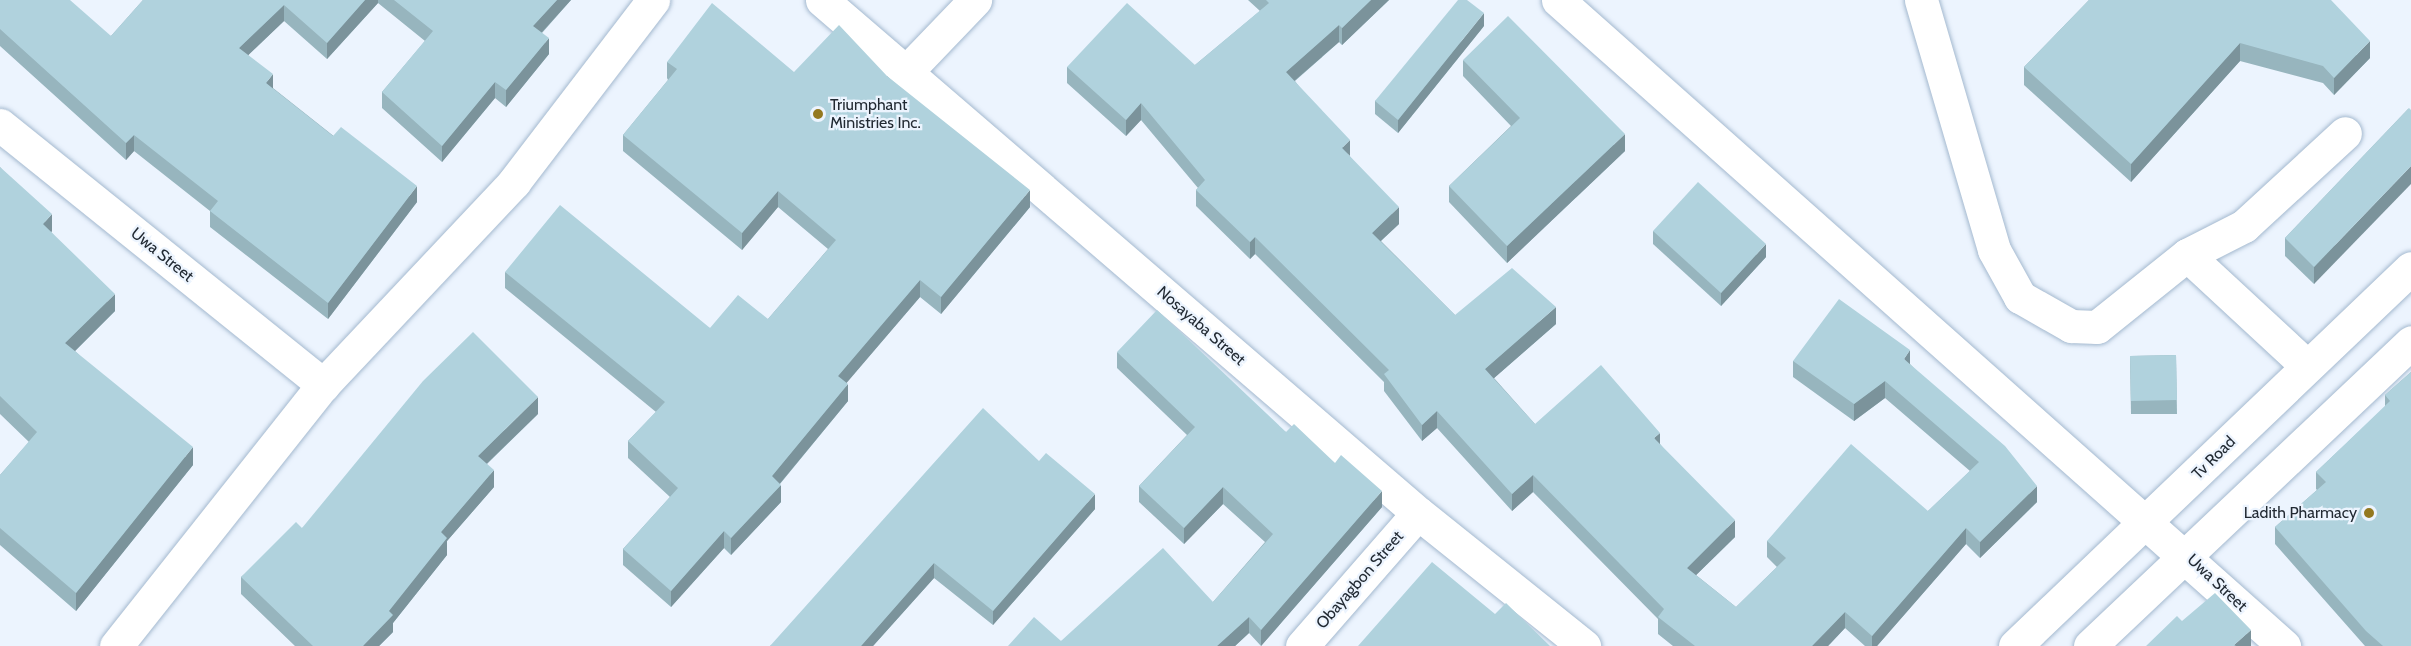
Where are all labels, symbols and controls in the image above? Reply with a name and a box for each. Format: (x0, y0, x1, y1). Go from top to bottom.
place label: Triumphant Ministries Inc. (830, 95, 921, 133)
marker: Triumphant Ministries Inc. (811, 107, 825, 121)
street label: Uwa Street (127, 224, 197, 286)
street label: Nosayaba Street (1153, 282, 1249, 370)
street label: Tv Road (2188, 432, 2240, 484)
place label: Ladith Pharmacy (2244, 503, 2357, 523)
marker: Ladith Pharmacy (2362, 506, 2376, 520)
street label: Obayagbon Street (1312, 527, 1408, 633)
street label: Uwa Street (2183, 550, 2251, 616)

